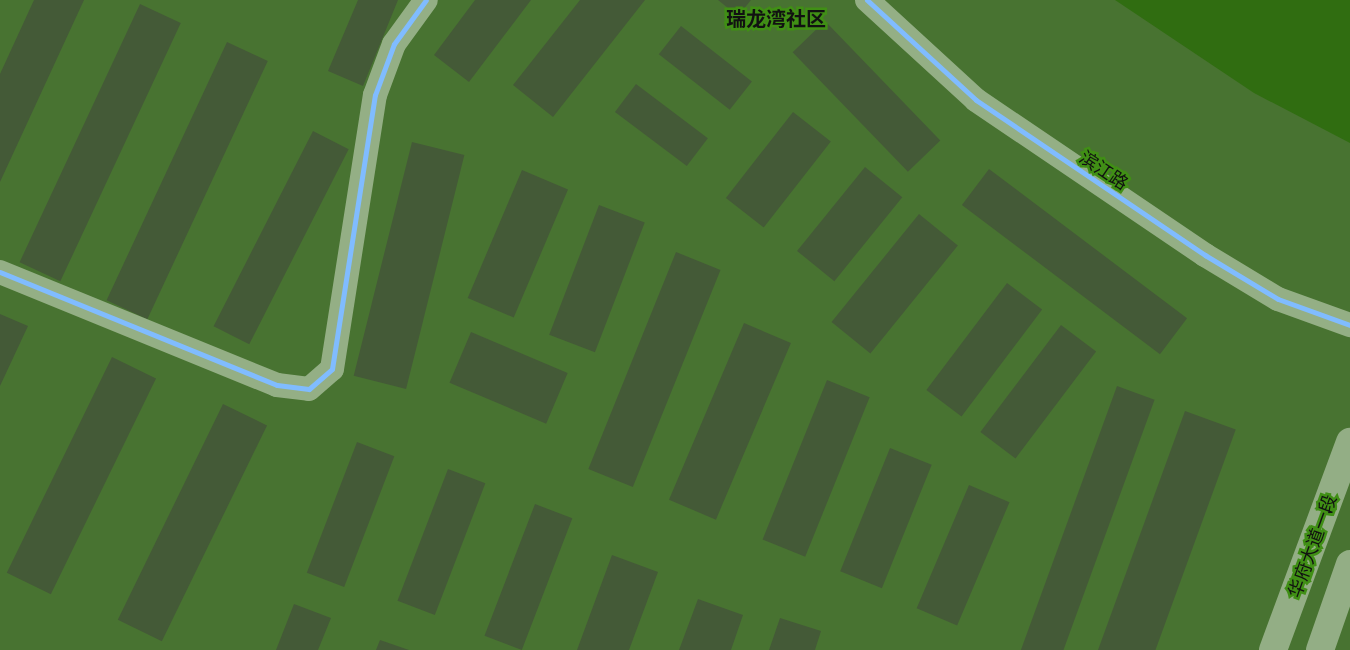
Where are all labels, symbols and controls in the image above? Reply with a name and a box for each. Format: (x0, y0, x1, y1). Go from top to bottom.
district label: 瑞龙湾社区 (726, 6, 826, 30)
street label: 滨江路 (1076, 146, 1132, 194)
street label: 华府大道一段 (1283, 492, 1341, 600)

